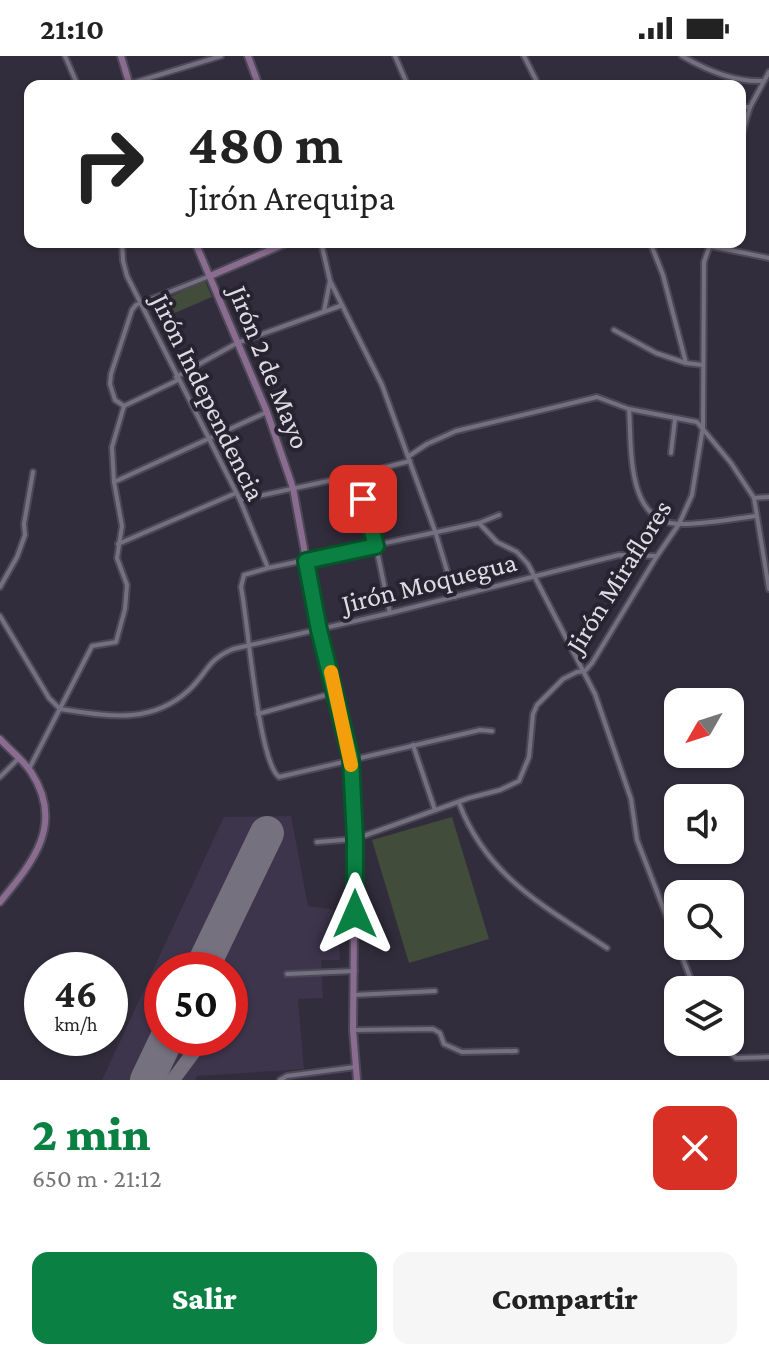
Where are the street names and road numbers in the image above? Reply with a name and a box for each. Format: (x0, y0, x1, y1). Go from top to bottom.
street label: Jirón 2 de Mayo (222, 278, 316, 453)
street label: Jirón Independencia (144, 286, 272, 506)
street label: Jirón Miraflores (558, 494, 678, 661)
street label: Jirón Moquegua (335, 546, 520, 620)

